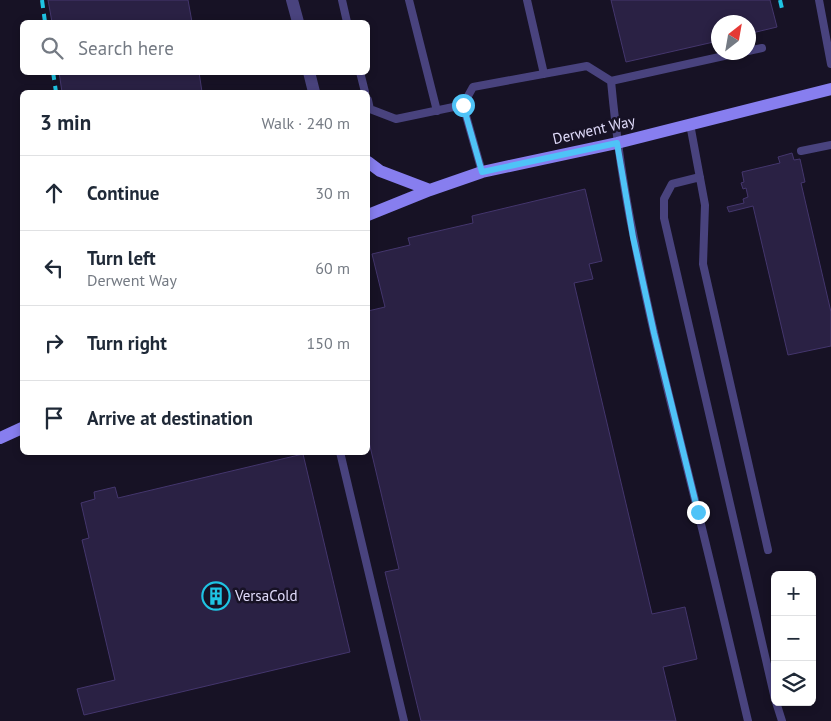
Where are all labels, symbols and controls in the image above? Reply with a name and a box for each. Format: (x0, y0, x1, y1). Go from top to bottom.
north arrow (711, 15, 756, 60)
search box (20, 20, 370, 75)
icon: search (38, 34, 66, 62)
text: Search here (78, 36, 174, 60)
route start (452, 94, 475, 117)
text: 3 min (40, 109, 91, 136)
street label: Derwent Way (551, 111, 637, 148)
text: Walk · 240 m (261, 113, 350, 133)
icon: ahead (40, 179, 68, 207)
text: Continue (87, 181, 159, 205)
text: 30 m (315, 183, 350, 203)
text: Turn left (87, 246, 156, 270)
icon: left (40, 254, 68, 282)
text: 60 m (315, 258, 350, 278)
text: Derwent Way (87, 270, 177, 290)
icon: right (40, 329, 68, 357)
text: Turn right (87, 331, 167, 355)
text: 150 m (307, 333, 350, 353)
icon: arrive (40, 404, 68, 432)
text: Arrive at destination (87, 406, 253, 430)
route end (687, 501, 710, 524)
map controls (771, 571, 816, 706)
button: + (771, 571, 816, 616)
building icon: VersaCold (201, 581, 231, 611)
place label: VersaCold (234, 586, 298, 605)
button: − (771, 616, 816, 661)
button: layers (771, 661, 816, 706)

